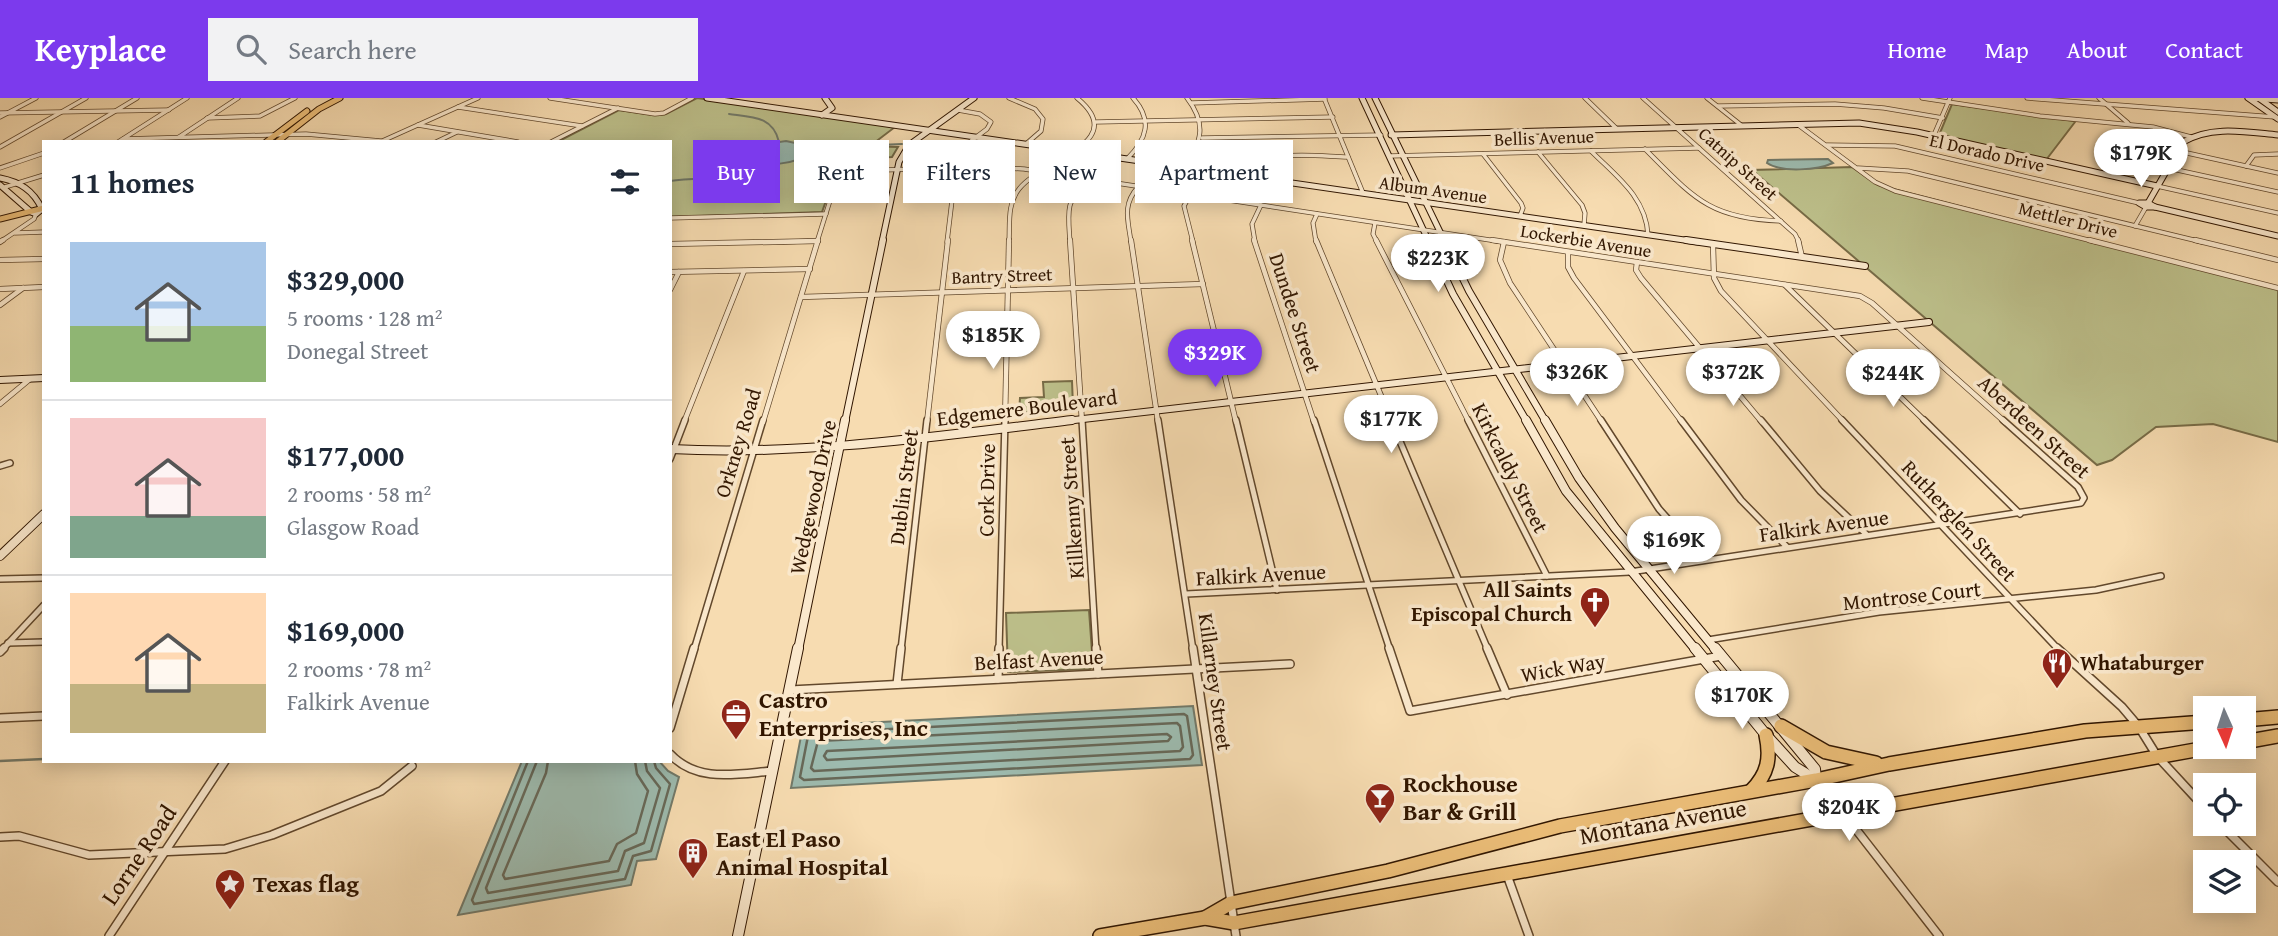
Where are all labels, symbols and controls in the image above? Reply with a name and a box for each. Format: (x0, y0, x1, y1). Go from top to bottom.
search box (208, 18, 698, 81)
text: Keyplace (35, 25, 166, 73)
icon: search (232, 30, 270, 68)
text: Search here (288, 30, 417, 69)
text: Home (1888, 32, 1947, 67)
text: Map (1985, 32, 2029, 67)
text: About (2067, 32, 2127, 67)
text: Contact (2165, 32, 2243, 67)
street label: Catnip Street (1693, 120, 1785, 207)
street label: Bellis Avenue (1493, 122, 1595, 153)
street label: El Dorado Drive (1927, 126, 2047, 179)
pin: $179K (2092, 130, 2190, 189)
text: $179K (2110, 135, 2172, 168)
chip: Buy (693, 140, 780, 203)
chip: Rent (794, 140, 889, 203)
chip: Filters (903, 140, 1015, 203)
chip: New (1029, 140, 1121, 203)
chip: Apartment (1135, 140, 1293, 203)
text: 11 homes (70, 160, 195, 204)
icon: filters (606, 163, 644, 201)
street label: Album Avenue (1377, 169, 1489, 210)
street label: Mettler Drive (2016, 194, 2120, 245)
street label: Lockerbie Avenue (1519, 217, 1654, 264)
pin: $223K (1389, 234, 1487, 294)
text: $223K (1407, 240, 1469, 273)
street label: Dundee Street (1261, 249, 1330, 377)
text: $329,000 (287, 257, 404, 301)
street label: Bantry Street (951, 260, 1054, 291)
icon: home (126, 270, 210, 354)
text: 5 rooms · 128 m² (287, 301, 442, 334)
pin: $185K (944, 312, 1042, 371)
text: $185K (962, 317, 1024, 350)
pin: $329K (1166, 330, 1264, 389)
text: Donegal Street (287, 334, 428, 367)
text: $329K (1184, 335, 1246, 368)
pin: $326K (1528, 348, 1626, 408)
pin: $372K (1684, 348, 1782, 408)
pin: $244K (1844, 350, 1942, 409)
text: $326K (1546, 354, 1608, 387)
text: $372K (1702, 354, 1764, 387)
text: $244K (1862, 355, 1924, 388)
street label: Aberdeen Street (1971, 367, 2098, 486)
street label: Edgemere Boulevard (935, 381, 1120, 434)
street label: Orkney Road (706, 384, 769, 501)
pin: $177K (1342, 396, 1440, 455)
street label: Kirkcaldy Street (1464, 397, 1557, 539)
text: $177K (1360, 401, 1422, 434)
street label: Wedgewood Drive (781, 417, 844, 577)
street label: Dublin Street (881, 427, 926, 547)
text: $177,000 (287, 433, 404, 477)
street label: Killkenny Street (1051, 436, 1092, 580)
street label: Cork Drive (970, 443, 1003, 537)
icon: home (126, 446, 210, 530)
street label: Rutherglen Street (1895, 453, 2025, 589)
text: 2 rooms · 58 m² (287, 477, 431, 510)
street label: Falkirk Avenue (1757, 501, 1891, 550)
text: Glasgow Road (287, 510, 419, 543)
pin: $169K (1625, 517, 1723, 576)
text: $169K (1643, 522, 1705, 555)
street label: Falkirk Avenue (1195, 556, 1327, 593)
street label: Montrose Court (1841, 573, 1983, 618)
place label: All Saints Episcopal Church (1411, 574, 1573, 629)
church icon: All Saints Episcopal Church (1578, 585, 1612, 629)
text: $169,000 (287, 608, 404, 652)
street label: Killarney Street (1191, 611, 1241, 753)
icon: home (126, 621, 210, 705)
street label: Belfast Avenue (974, 641, 1104, 678)
street label: Wick Way (1518, 645, 1608, 690)
restaurant icon: Whataburger (2040, 646, 2074, 690)
place label: Whataburger (2080, 647, 2204, 678)
text: 2 rooms · 78 m² (287, 652, 431, 685)
pin: $170K (1693, 672, 1791, 731)
text: $170K (1711, 677, 1773, 710)
place label: Castro Enterprises, Inc (759, 682, 928, 745)
text: Falkirk Avenue (287, 685, 430, 718)
north arrow (2193, 696, 2256, 760)
map controls (2193, 696, 2256, 913)
office icon: Castro Enterprises, Inc (719, 697, 753, 741)
place label: Rockhouse Bar & Grill (1403, 766, 1518, 829)
button: locate (2193, 773, 2256, 836)
bar icon: Rockhouse Bar & Grill (1363, 781, 1397, 825)
pin: $204K (1800, 784, 1898, 843)
text: $204K (1818, 789, 1880, 822)
street label: Montana Avenue (1577, 790, 1749, 853)
street label: Lorne Road (92, 797, 185, 912)
place label: East El Paso Animal Hospital (716, 821, 889, 884)
building icon: East El Paso Animal Hospital (676, 836, 710, 880)
button: layers (2193, 850, 2256, 913)
place label: Texas flag (253, 866, 359, 901)
place icon: Texas flag (213, 867, 247, 911)

